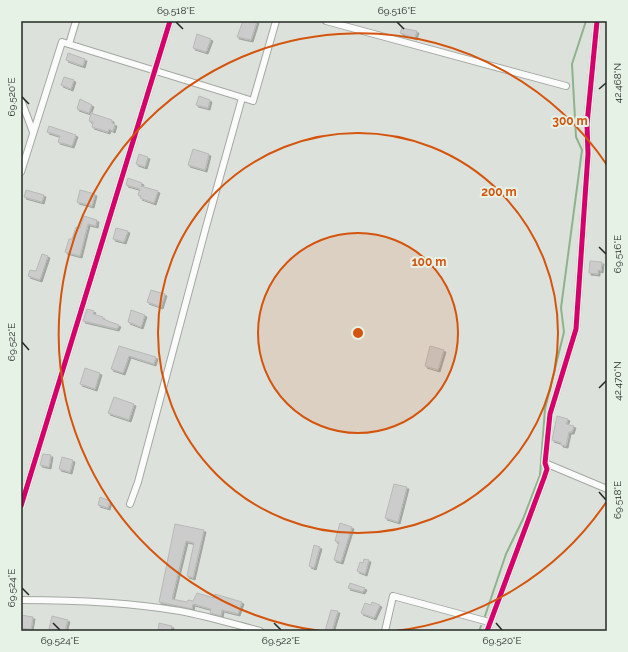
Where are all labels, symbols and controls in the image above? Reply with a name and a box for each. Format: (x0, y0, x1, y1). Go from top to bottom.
text: 69.518°E (157, 5, 195, 16)
text: 69.516°E (378, 5, 416, 16)
text: 42.468°N (612, 63, 623, 103)
text: 69.520°E (6, 77, 17, 117)
text: 300 m (552, 114, 588, 128)
text: 200 m (481, 185, 517, 199)
text: 69.516°E (612, 235, 623, 273)
text: 100 m (412, 255, 446, 269)
text: 69.522°E (6, 323, 17, 361)
centre of rings (351, 326, 365, 340)
text: 42.470°N (612, 361, 623, 401)
text: 69.518°E (612, 481, 623, 519)
text: 69.524°E (6, 569, 17, 607)
text: 69.524°E (41, 635, 79, 646)
text: 69.522°E (262, 635, 300, 646)
text: 69.520°E (482, 635, 522, 646)

